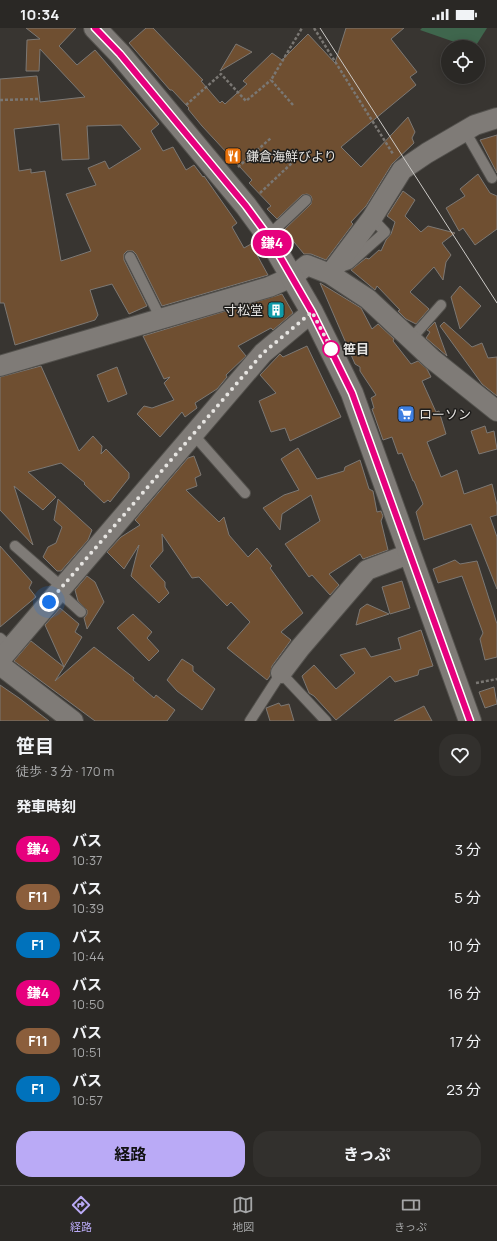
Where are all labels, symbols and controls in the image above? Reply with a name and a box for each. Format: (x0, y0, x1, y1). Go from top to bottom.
text: 10:34 (20, 4, 59, 25)
map controls (441, 40, 485, 84)
button: locate (441, 40, 485, 84)
restaurant icon: 鎌倉海鮮びより (223, 146, 243, 166)
place label: 鎌倉海鮮びより (246, 147, 337, 165)
line badge: 鎌4 (254, 230, 290, 256)
text: 鎌4 (261, 233, 283, 252)
building icon: 寸松堂 (266, 300, 286, 320)
place label: 寸松堂 (224, 301, 263, 319)
marker: 笹目 (322, 340, 340, 358)
place label: 笹目 (343, 340, 369, 358)
supermarket icon: ローソン (396, 404, 416, 424)
place label: ローソン (419, 405, 471, 423)
your location (39, 592, 59, 612)
text: 笹目 (16, 733, 54, 759)
button: heart (439, 734, 481, 776)
text: 徒歩 · 3 分 · 170 m (16, 762, 114, 780)
text: 発車時刻 (16, 796, 76, 817)
text: バス (72, 830, 102, 851)
text: 鎌4 (27, 839, 49, 858)
text: 3 分 (455, 839, 481, 860)
text: 10:37 (72, 851, 103, 869)
text: バス (72, 878, 102, 899)
text: F11 (28, 887, 48, 906)
text: 5 分 (454, 887, 481, 908)
text: 10:39 (72, 899, 104, 917)
text: バス (72, 926, 102, 947)
text: F1 (31, 935, 45, 954)
text: 10 分 (448, 935, 481, 956)
text: 10:44 (72, 947, 104, 965)
text: バス (72, 974, 102, 995)
text: 鎌4 (27, 983, 49, 1002)
text: 16 分 (448, 983, 481, 1004)
text: 10:50 (72, 995, 104, 1013)
text: バス (72, 1022, 102, 1043)
text: F11 (28, 1031, 48, 1050)
text: 17 分 (450, 1031, 481, 1052)
text: 10:51 (72, 1043, 101, 1061)
text: バス (72, 1070, 102, 1091)
text: F1 (31, 1079, 45, 1098)
text: 23 分 (446, 1079, 481, 1100)
text: 10:57 (72, 1091, 103, 1109)
button: 経路 (16, 1131, 245, 1177)
button: きっぷ (253, 1131, 481, 1177)
tab: 経路 (70, 1194, 92, 1234)
tab: 地図 (232, 1194, 254, 1234)
tab: きっぷ (394, 1194, 427, 1234)

